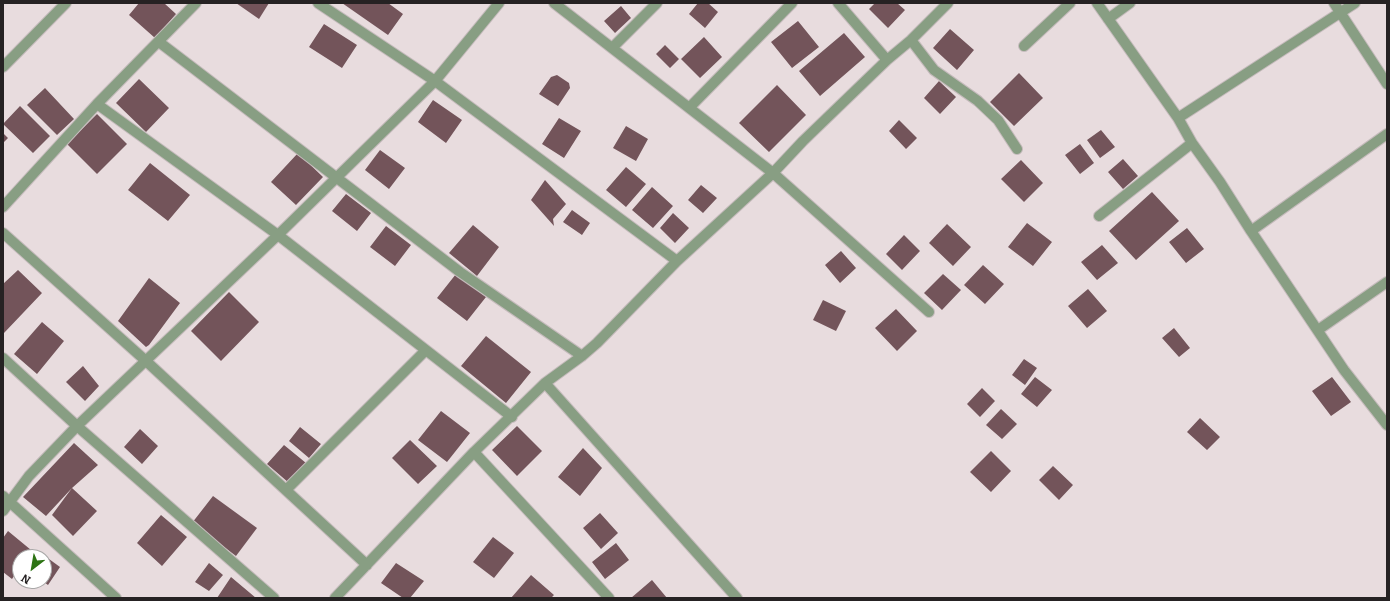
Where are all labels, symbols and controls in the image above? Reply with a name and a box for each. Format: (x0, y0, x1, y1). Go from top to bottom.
north arrow (12, 549, 52, 589)
text: N (19, 571, 33, 587)

